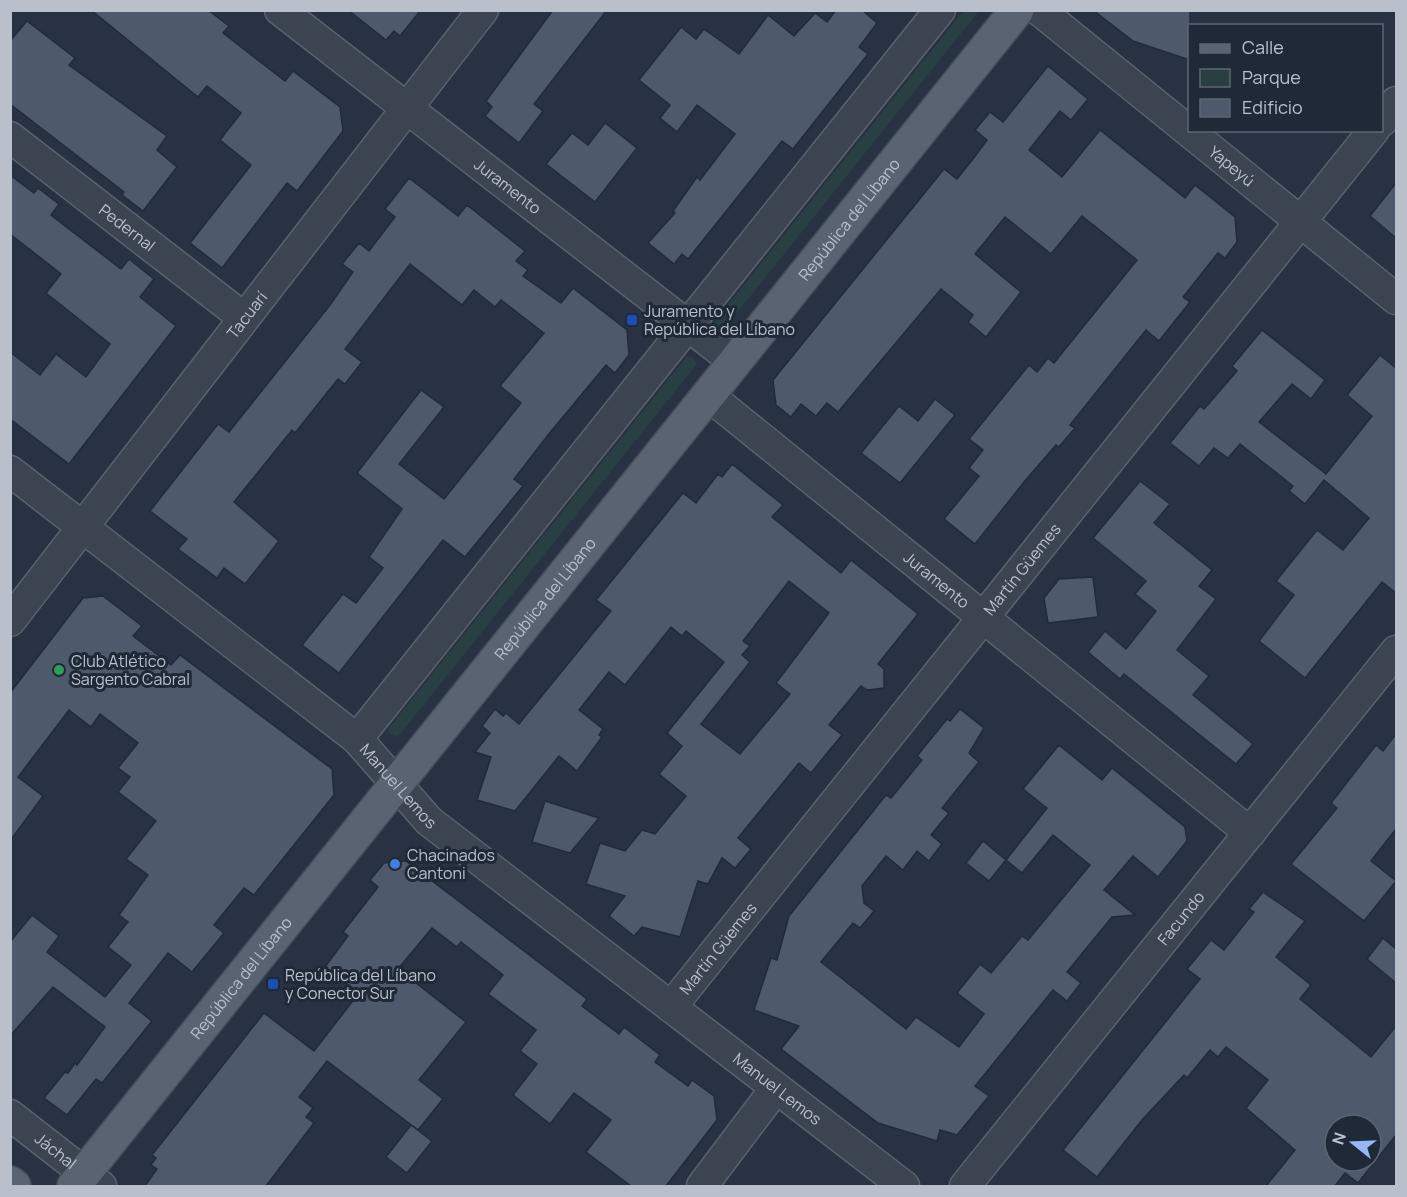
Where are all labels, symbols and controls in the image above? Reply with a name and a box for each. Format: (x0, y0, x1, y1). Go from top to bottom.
legend (1188, 24, 1383, 132)
text: Calle (1242, 35, 1284, 59)
text: Parque (1242, 65, 1301, 89)
text: Edificio (1242, 95, 1303, 119)
street label: Yapeyú (1204, 141, 1259, 191)
street label: Juramento (470, 153, 546, 219)
street label: República del Líbano (793, 154, 905, 285)
street label: Pedernal (94, 199, 160, 256)
street label: Tacuarí (222, 287, 272, 343)
place label: Juramento y República del Líbano (644, 300, 795, 340)
marker: Juramento y República del Líbano (625, 313, 639, 327)
street label: Martín Güemes (978, 519, 1066, 620)
street label: República del Líbano (489, 533, 601, 664)
street label: Juramento (899, 546, 974, 613)
place label: Club Atlético Sargento Cabral (71, 650, 190, 690)
marker: Club Atlético Sargento Cabral (52, 663, 66, 677)
street label: Manuel Lemos (355, 739, 441, 834)
place label: Chacinados Cantoni (407, 844, 495, 884)
marker: Chacinados Cantoni (388, 857, 402, 871)
street label: Facundo (1152, 887, 1209, 950)
street label: Martín Güemes (674, 898, 762, 999)
street label: República del Líbano (185, 912, 297, 1044)
place label: República del Líbano y Conector Sur (285, 964, 436, 1004)
marker: República del Líbano y Conector Sur (266, 977, 280, 991)
street label: Manuel Lemos (729, 1048, 826, 1130)
north arrow (1323, 1113, 1383, 1173)
street label: Jáchal (30, 1127, 81, 1174)
text: N (1326, 1129, 1351, 1147)

